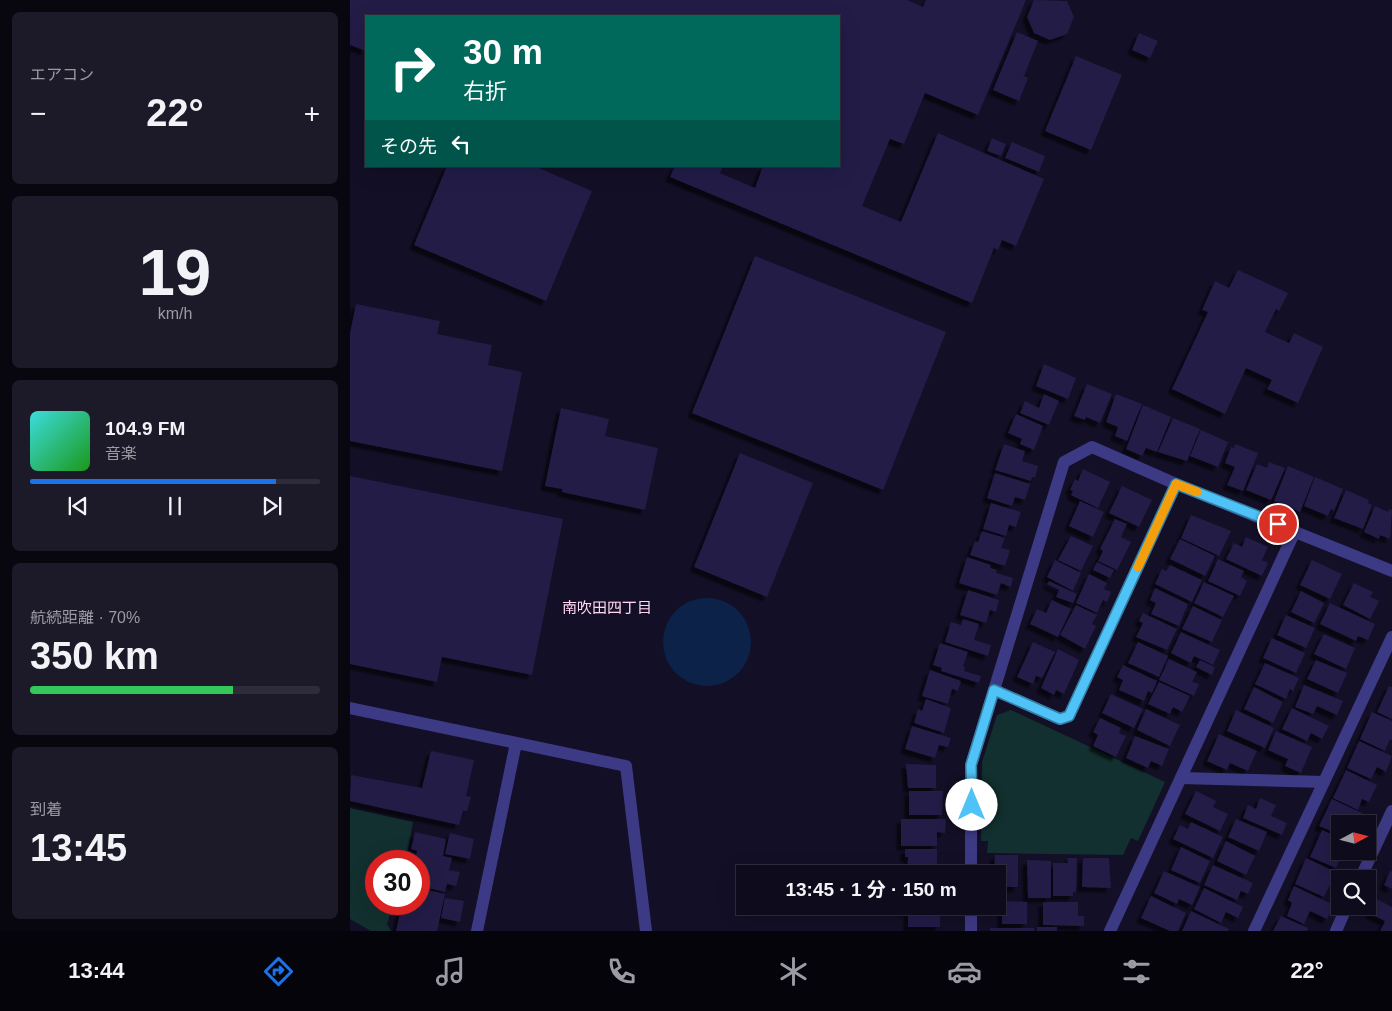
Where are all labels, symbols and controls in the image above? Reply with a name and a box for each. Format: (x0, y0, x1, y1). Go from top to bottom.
text: 30 m (463, 32, 543, 71)
icon: right (380, 35, 445, 100)
text: エアコン (30, 66, 94, 83)
text: 右折 (463, 79, 507, 104)
text: 22° (146, 92, 204, 134)
text: − (30, 98, 46, 129)
text: + (304, 98, 320, 129)
icon: left (447, 130, 475, 158)
text: その先 (380, 136, 437, 157)
text: 19 (139, 236, 211, 309)
text: km/h (158, 305, 192, 322)
text: 104.9 FM (105, 418, 185, 439)
text: 音楽 (105, 445, 137, 462)
icon: previous (64, 492, 92, 520)
icon: pause (161, 492, 189, 520)
icon: next (258, 492, 286, 520)
pin (1257, 503, 1299, 545)
icon: arrive (1264, 510, 1292, 538)
district label: 南吹田四丁目 (562, 599, 652, 616)
text: 航続距離 · 70% (30, 609, 140, 626)
text: 350 km (30, 635, 159, 677)
position arrow (945, 778, 997, 830)
text: 到着 (30, 801, 62, 818)
north arrow (1331, 815, 1376, 860)
map controls (1331, 815, 1376, 915)
text: 13:45 (30, 827, 127, 869)
speed limit sign: 30 (365, 850, 430, 915)
button: search (1331, 870, 1376, 915)
text: 13:45 · 1 分 · 150 m (785, 879, 957, 900)
icon: directions (261, 954, 296, 989)
icon: music (433, 954, 468, 989)
icon: phone (604, 954, 639, 989)
icon: climate (776, 954, 811, 989)
icon: car (947, 954, 982, 989)
icon: filters (1119, 954, 1154, 989)
text: 13:44 (68, 958, 125, 983)
text: 22° (1290, 958, 1324, 983)

